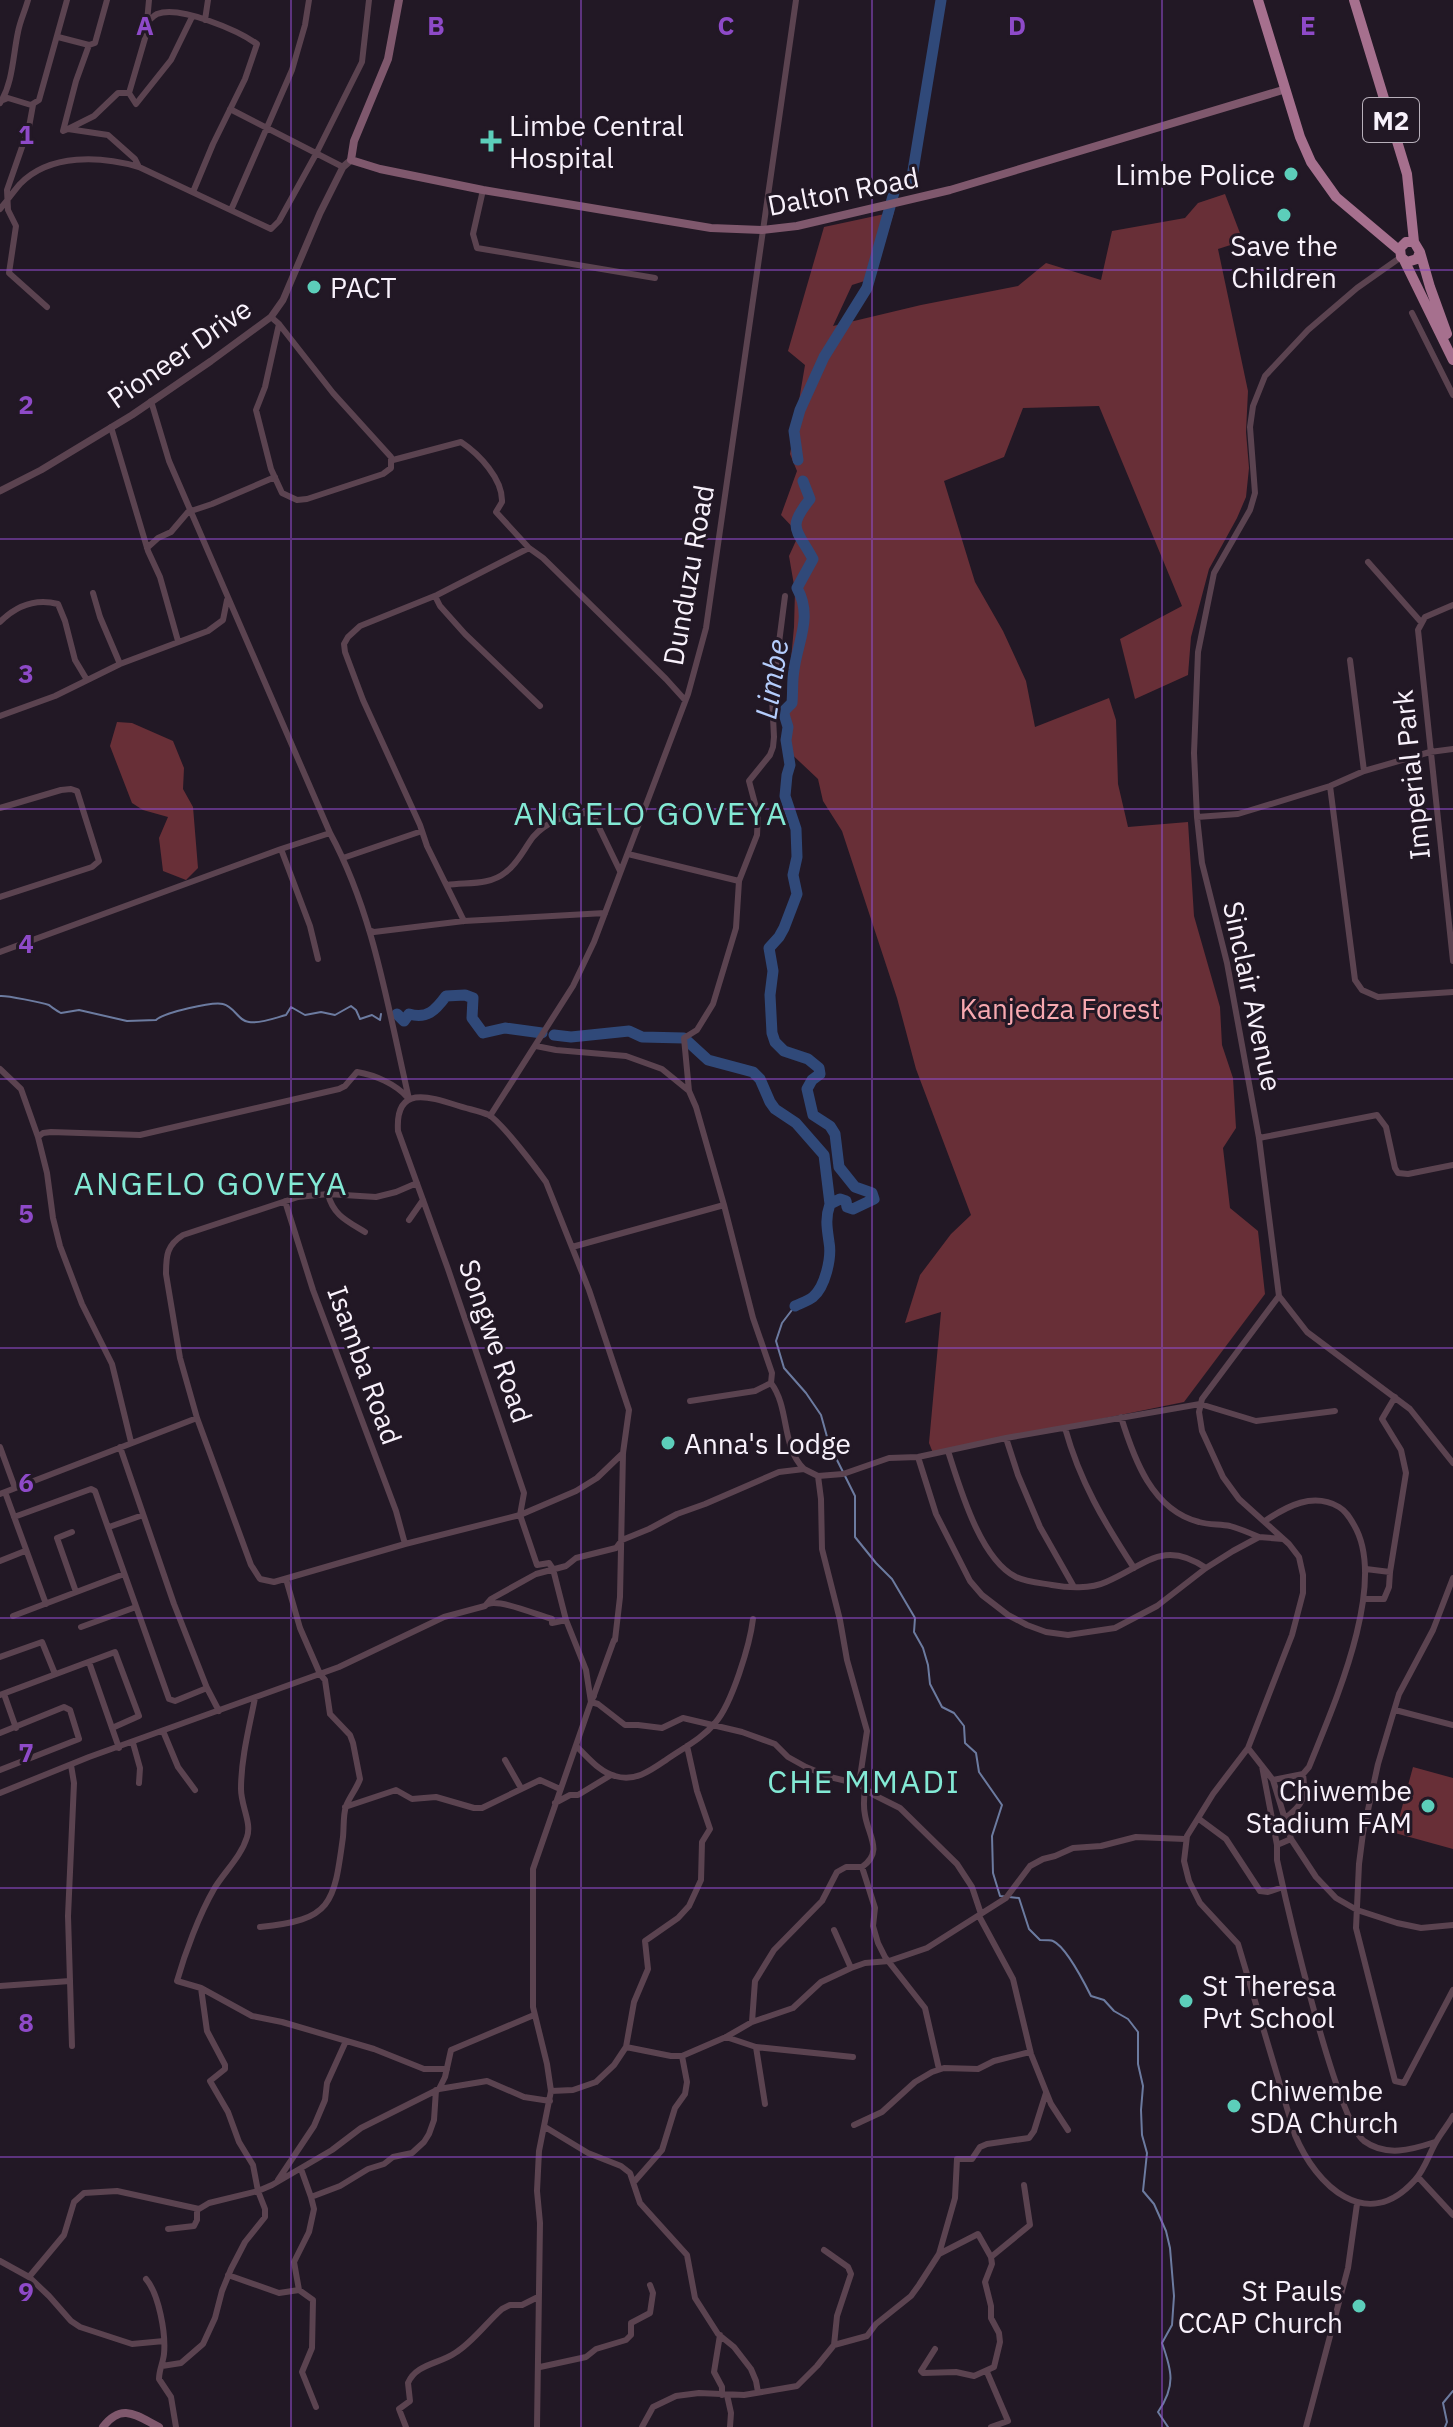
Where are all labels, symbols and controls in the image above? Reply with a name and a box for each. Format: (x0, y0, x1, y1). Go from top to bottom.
text: A (136, 8, 154, 42)
text: B (427, 8, 445, 42)
text: C (718, 8, 735, 42)
text: D (1008, 8, 1026, 42)
text: E (1300, 8, 1316, 42)
road number: M2 (1363, 98, 1419, 142)
place label: Limbe Central Hospital (509, 107, 684, 176)
text: 1 (18, 117, 34, 151)
marker: Limbe Central Hospital (480, 130, 502, 152)
place label: Limbe Police (1115, 156, 1275, 193)
street label: Dalton Road (764, 158, 922, 224)
marker: Limbe Police (1282, 165, 1300, 183)
marker: Save the Children (1275, 206, 1293, 224)
place label: Save the Children (1230, 227, 1338, 296)
place label: PACT (330, 269, 397, 306)
marker: PACT (305, 278, 323, 296)
street label: Pioneer Drive (100, 290, 258, 416)
text: 2 (18, 387, 34, 421)
street label: Dunduzu Road (654, 482, 722, 668)
water label: Limbe (745, 636, 797, 722)
text: 3 (18, 656, 34, 690)
street label: Imperial Park (1384, 688, 1438, 862)
district label: ANGELO GOVEYA (513, 792, 789, 834)
street label: Sinclair Avenue (1215, 898, 1291, 1094)
text: 4 (18, 926, 34, 960)
park label: Kanjedza Forest (960, 990, 1160, 1027)
district label: ANGELO GOVEYA (73, 1162, 349, 1204)
text: 5 (18, 1196, 34, 1230)
street label: Songwe Road (451, 1254, 541, 1428)
street label: Isamba Road (319, 1280, 411, 1450)
place label: Anna's Lodge (684, 1425, 851, 1462)
marker: Anna's Lodge (659, 1434, 677, 1452)
text: 6 (18, 1465, 34, 1499)
text: 7 (18, 1735, 34, 1769)
district label: CHE MMADI (767, 1760, 961, 1802)
place label: Chiwembe Stadium FAM (1246, 1772, 1412, 1841)
marker: Chiwembe Stadium FAM (1419, 1797, 1437, 1815)
place label: St Theresa Pvt School (1202, 1967, 1336, 2036)
marker: St Theresa Pvt School (1177, 1992, 1195, 2010)
text: 8 (18, 2005, 34, 2039)
place label: Chiwembe SDA Church (1250, 2072, 1399, 2141)
marker: Chiwembe SDA Church (1225, 2097, 1243, 2115)
place label: St Pauls CCAP Church (1178, 2272, 1343, 2341)
text: 9 (18, 2274, 34, 2308)
marker: St Pauls CCAP Church (1350, 2297, 1368, 2315)

